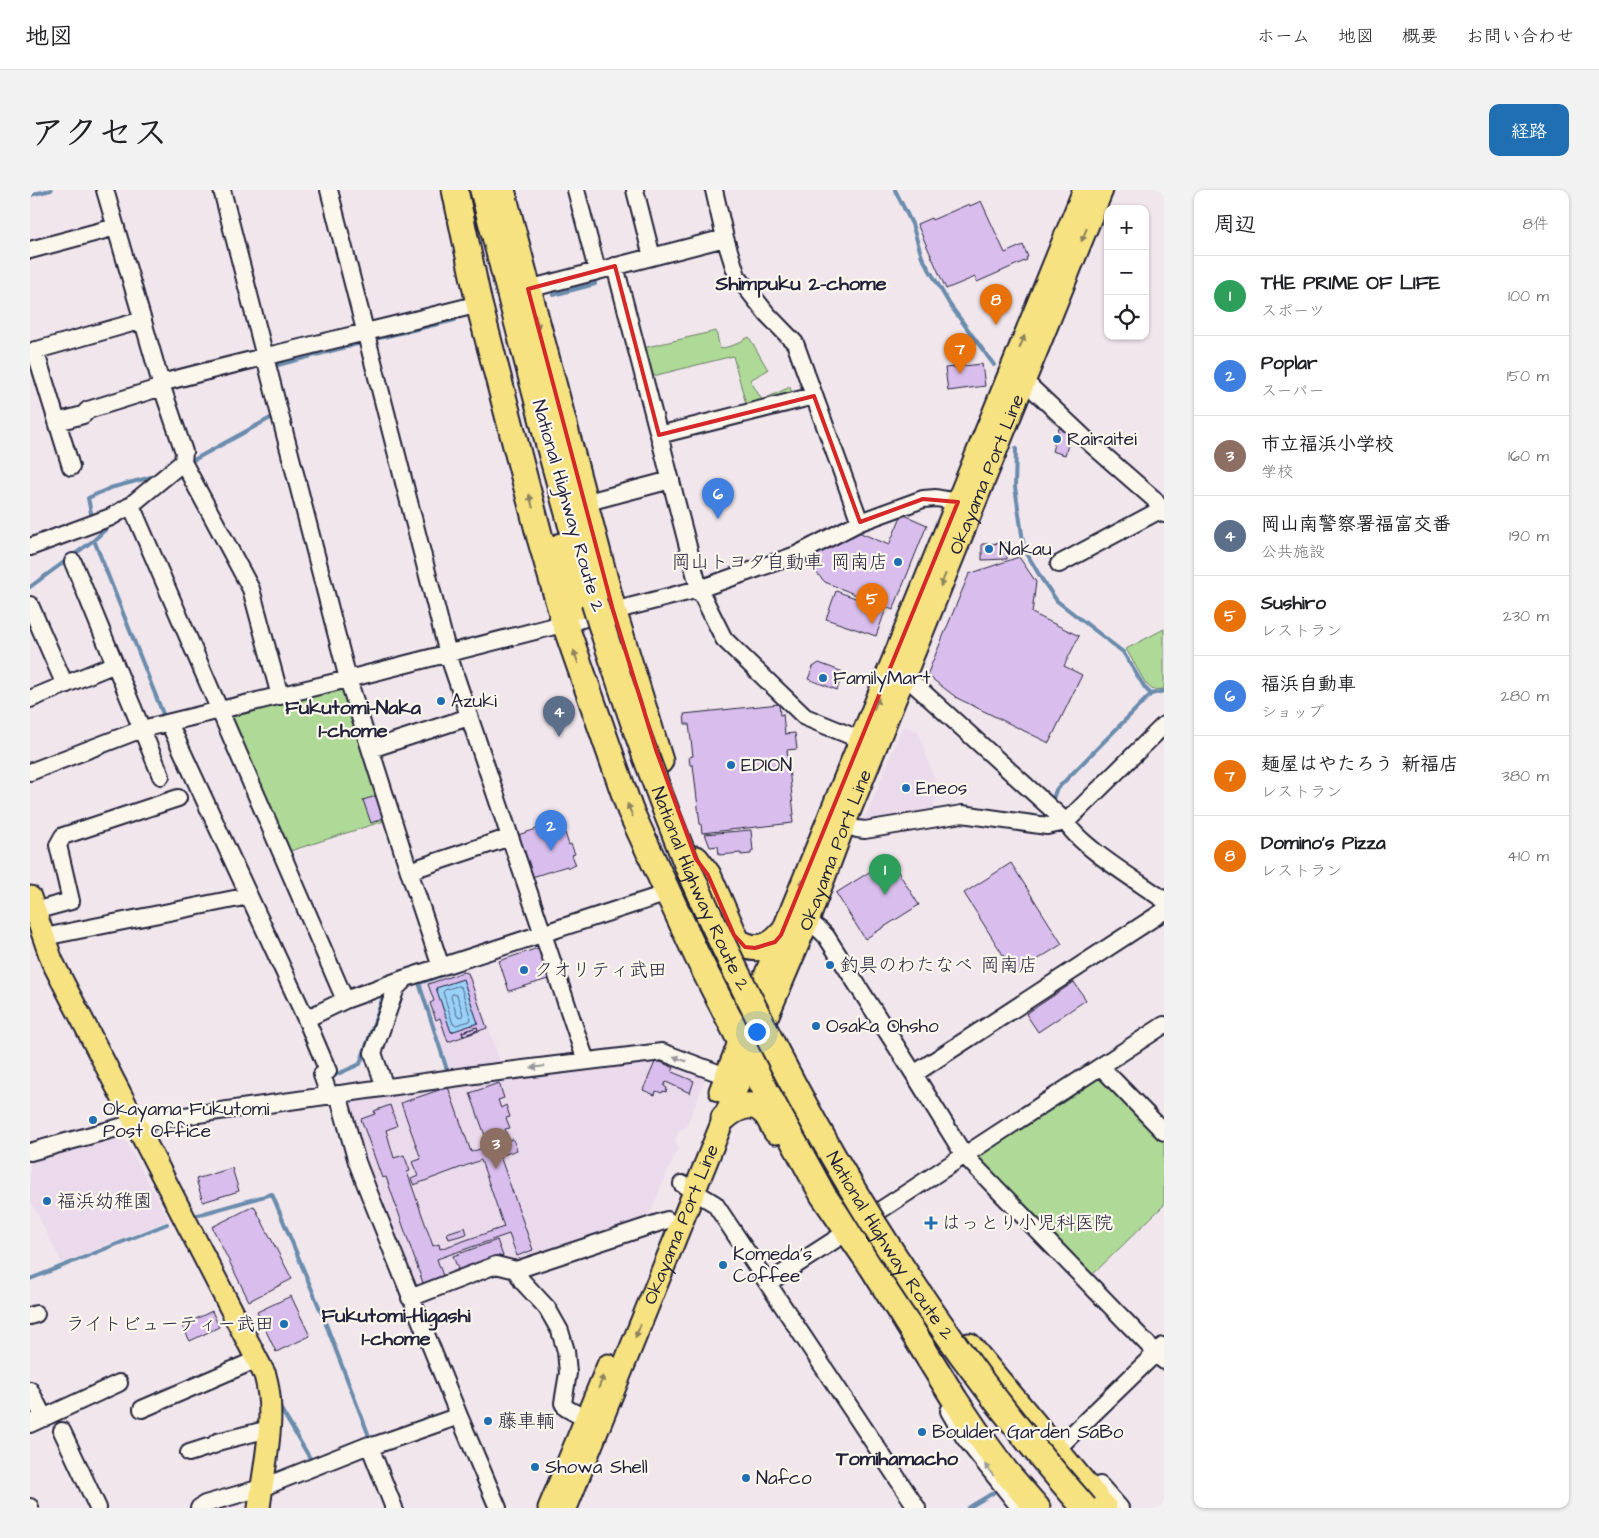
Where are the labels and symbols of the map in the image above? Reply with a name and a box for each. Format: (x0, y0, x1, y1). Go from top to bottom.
one-way arrow (1079, 228, 1087, 242)
district label: Shimpuku 2-chome (715, 270, 887, 298)
pin: 8 (980, 284, 1012, 325)
one-way arrow (533, 314, 541, 329)
pin: 7 (944, 333, 976, 374)
one-way arrow (1019, 335, 1027, 349)
street label: Okayama Port Line (942, 390, 1031, 558)
street label: National Highway Route 2 (524, 397, 611, 616)
place label: Rairaitei (1067, 426, 1137, 453)
marker: Rairaitei (1051, 433, 1063, 445)
pin: 6 (702, 478, 734, 519)
one-way arrow (526, 493, 534, 508)
place label: Nakau (999, 536, 1052, 563)
marker: Nakau (983, 543, 995, 555)
place label: 岡山トヨタ自動車 岡南店 (671, 549, 888, 576)
marker: 岡山トヨタ自動車 岡南店 (892, 556, 904, 568)
one-way arrow (939, 573, 947, 588)
pin: 5 (856, 583, 888, 624)
one-way arrow (572, 649, 579, 664)
place label: FamilyMart (833, 665, 931, 693)
marker: FamilyMart (817, 672, 829, 684)
place label: Azuki (451, 688, 497, 715)
district label: Fukutomi-Naka 1-chome (285, 694, 422, 745)
marker: Azuki (435, 695, 447, 707)
pin: 4 (543, 696, 575, 737)
one-way arrow (873, 697, 881, 711)
place label: EDION (741, 752, 792, 779)
marker: EDION (725, 759, 737, 771)
street label: Okayama Port Line (792, 765, 879, 935)
place label: Eneos (916, 775, 967, 802)
marker: Eneos (900, 782, 912, 794)
street label: National Highway Route 2 (645, 783, 757, 995)
one-way arrow (626, 803, 634, 817)
pin: 2 (535, 810, 567, 851)
pin: 1 (869, 854, 901, 895)
one-way arrow (797, 878, 805, 893)
place label: 釣具のわたなべ 岡南店 (840, 952, 1038, 979)
place label: クオリティ武田 (534, 957, 667, 984)
marker: 釣具のわたなべ 岡南店 (824, 959, 836, 971)
marker: クオリティ武田 (518, 964, 530, 976)
place label: Osaka Ohsho (826, 1013, 939, 1040)
your location (744, 1019, 770, 1045)
marker: Osaka Ohsho (810, 1020, 822, 1032)
one-way arrow (672, 1055, 687, 1063)
one-way arrow (529, 1063, 545, 1071)
place label: Okayama Fukutomi Post Office (103, 1096, 270, 1145)
marker: Okayama Fukutomi Post Office (87, 1114, 99, 1126)
pin: 3 (480, 1128, 512, 1169)
street label: Okayama Port Line (636, 1140, 725, 1309)
street label: National Highway Route 2 (820, 1146, 961, 1346)
place label: 福浜幼稚園 (57, 1188, 152, 1215)
marker: 福浜幼稚園 (41, 1195, 53, 1207)
place label: はっとり小児科医院 (942, 1210, 1113, 1237)
marker: はっとり小児科医院 (924, 1216, 938, 1230)
place label: Komeda's Coffee (733, 1241, 812, 1290)
marker: Komeda's Coffee (717, 1259, 729, 1271)
district label: Fukutomi-Higashi 1-chome (321, 1302, 472, 1353)
place label: ライトビューティー武田 (66, 1311, 274, 1338)
marker: ライトビューティー武田 (278, 1318, 290, 1330)
one-way arrow (634, 1324, 642, 1339)
one-way arrow (598, 1375, 606, 1389)
place label: 藤車輌 (498, 1408, 555, 1435)
marker: 藤車輌 (482, 1415, 494, 1427)
place label: Boulder Garden SaBo (932, 1419, 1124, 1446)
marker: Boulder Garden SaBo (916, 1426, 928, 1438)
district label: Tomihamacho (835, 1445, 959, 1473)
place label: Showa Shell (545, 1454, 648, 1481)
marker: Showa Shell (529, 1461, 541, 1473)
one-way arrow (984, 1464, 995, 1477)
place label: Nafco (756, 1465, 812, 1492)
marker: Nafco (740, 1472, 752, 1484)

